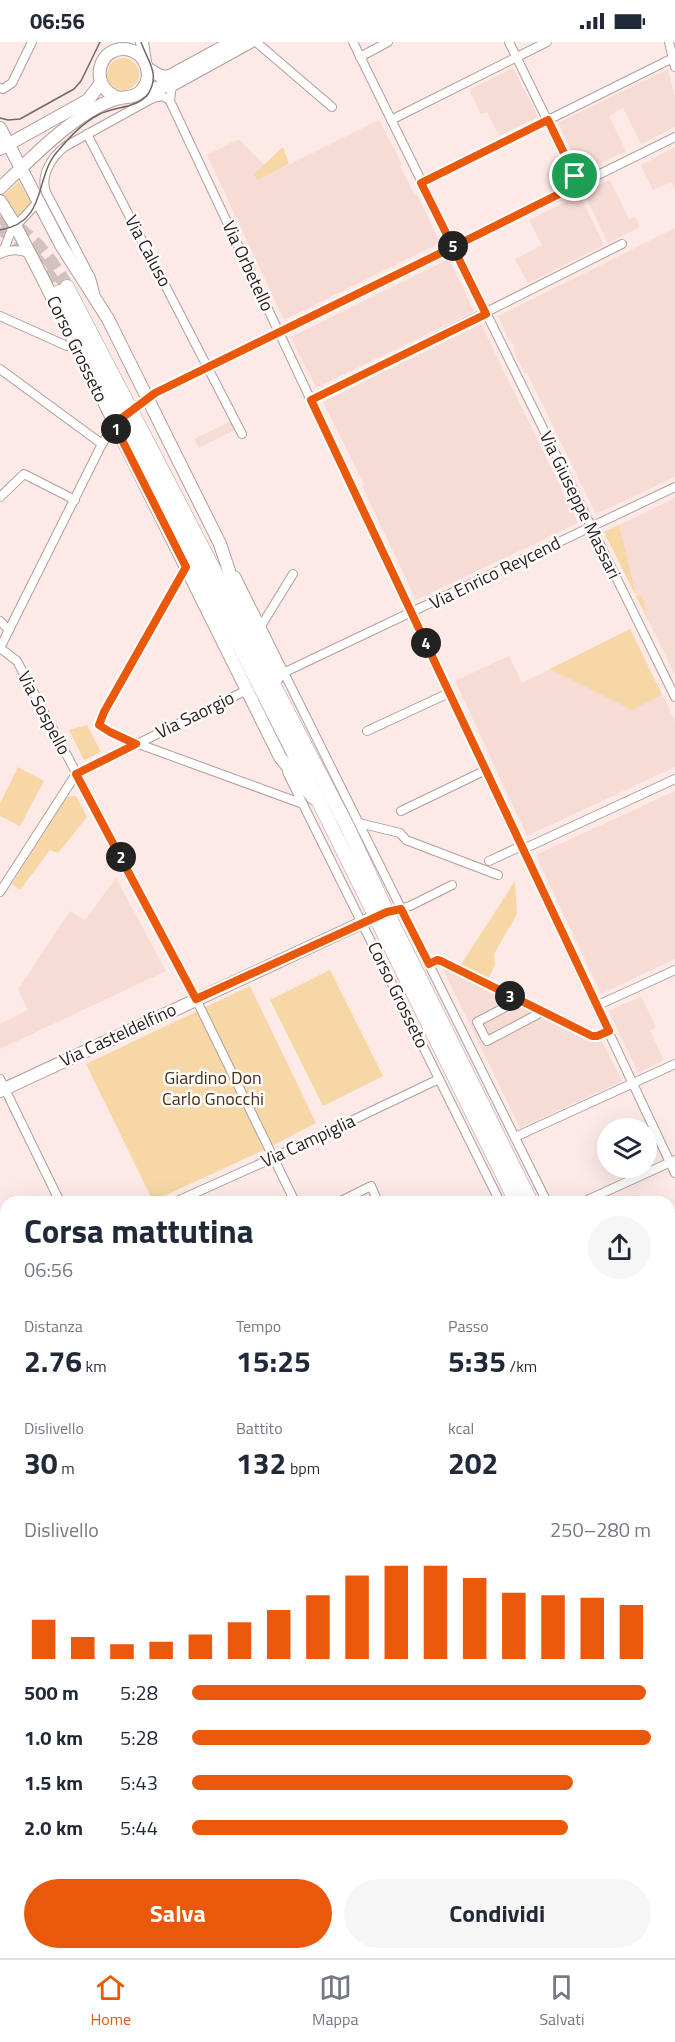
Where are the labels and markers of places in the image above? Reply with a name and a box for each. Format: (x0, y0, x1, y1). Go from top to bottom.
pin (549, 150, 600, 201)
pin: 5 (438, 231, 468, 261)
pin: 1 (101, 414, 131, 444)
pin: 4 (411, 628, 441, 658)
pin: 2 (106, 842, 136, 872)
pin: 3 (495, 981, 525, 1011)

